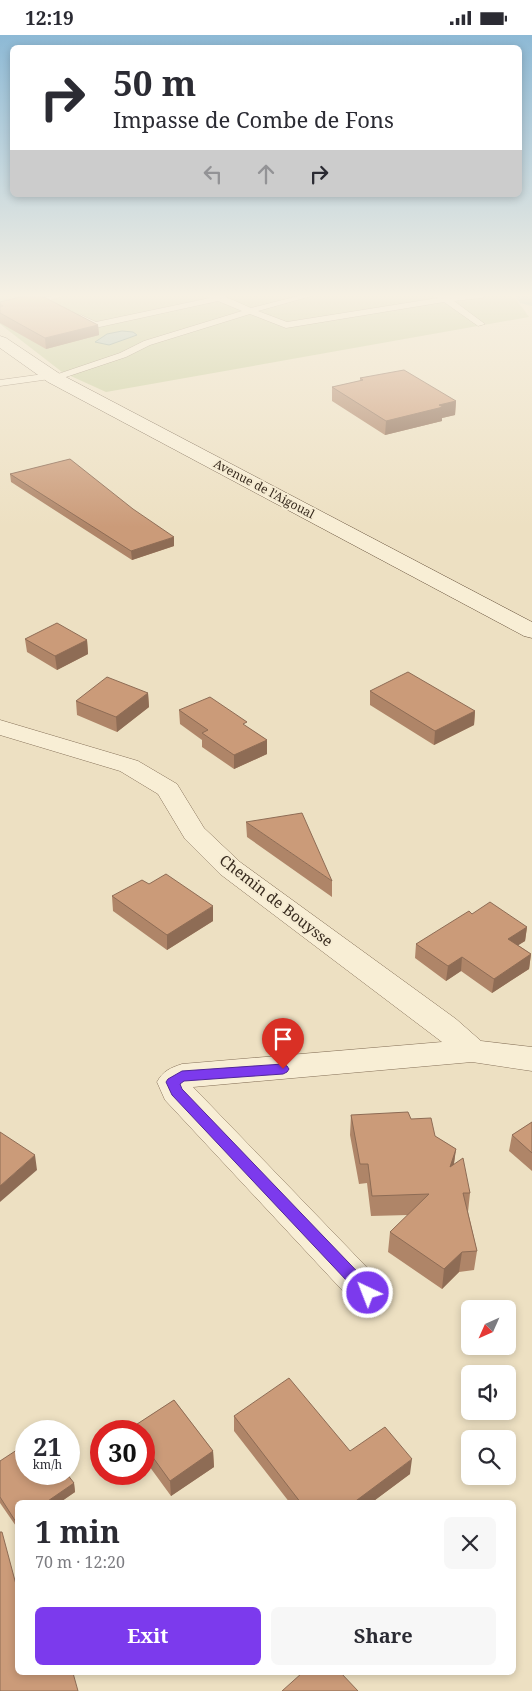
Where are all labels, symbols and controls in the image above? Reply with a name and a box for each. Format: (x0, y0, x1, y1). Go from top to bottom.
text: 12:19 (25, 5, 74, 31)
text: 50 m (113, 59, 196, 106)
icon: right (30, 65, 95, 130)
text: Impasse de Combe de Fons (113, 104, 394, 134)
icon: left (199, 160, 227, 188)
icon: ahead (252, 160, 280, 188)
icon: right (305, 160, 333, 188)
street label: Avenue de l'Aigoual (211, 455, 318, 523)
street label: Chemin de Bouysse (216, 850, 337, 951)
pin (262, 1018, 304, 1069)
icon: arrive (269, 1025, 297, 1053)
position arrow (341, 1266, 393, 1318)
north arrow (461, 1300, 516, 1355)
map controls (461, 1300, 516, 1485)
button: sound (461, 1365, 516, 1420)
speed limit sign: 30 (90, 1420, 155, 1485)
text: 21 (33, 1429, 62, 1463)
button: search (461, 1430, 516, 1485)
text: km/h (33, 1456, 62, 1473)
text: 1 min (35, 1511, 120, 1552)
button: close (444, 1517, 496, 1569)
text: 70 m · 12:20 (35, 1551, 125, 1573)
button: Exit (35, 1607, 261, 1665)
button: Share (271, 1607, 496, 1665)

